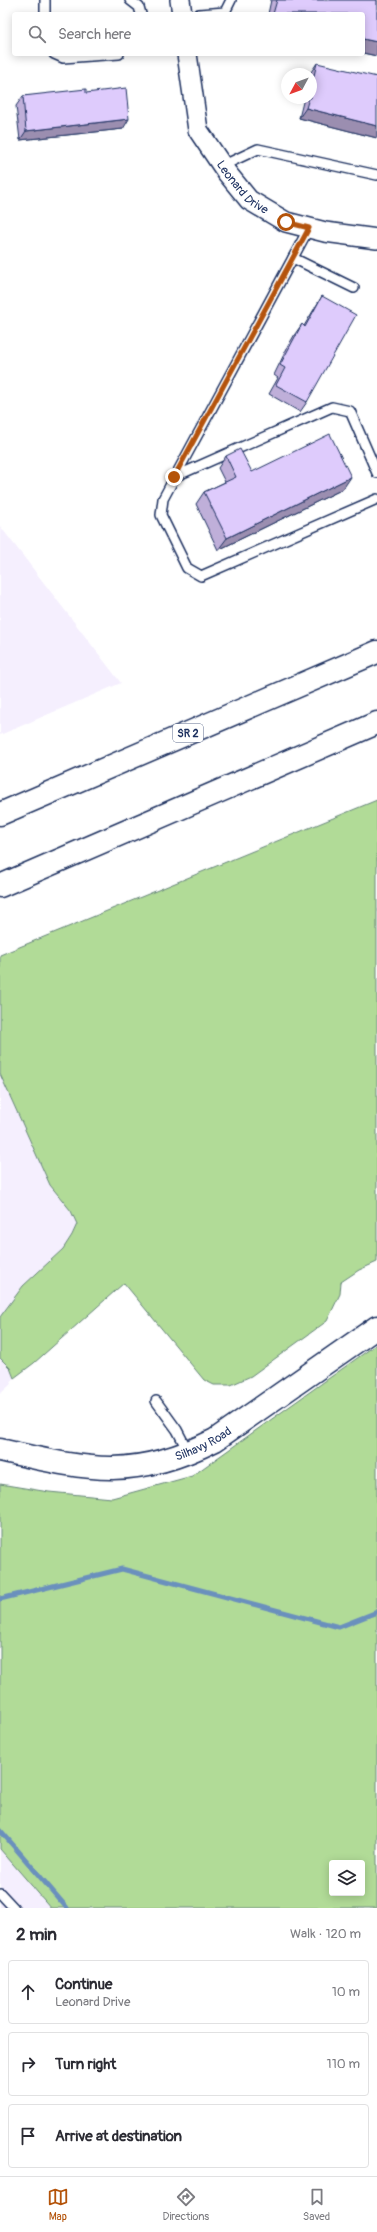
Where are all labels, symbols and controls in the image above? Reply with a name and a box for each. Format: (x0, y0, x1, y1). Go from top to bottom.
search box (12, 12, 365, 56)
icon: search (26, 23, 48, 45)
text: Search here (58, 25, 131, 44)
north arrow (281, 68, 317, 104)
street label: Leonard Drive (213, 158, 271, 217)
route start (277, 213, 295, 231)
route end (165, 468, 183, 486)
road number: SR 2 (173, 724, 203, 742)
street label: Silhavy Road (173, 1423, 234, 1464)
map controls (329, 1860, 365, 1896)
button: layers (329, 1860, 365, 1896)
text: 2 min (16, 1924, 57, 1945)
text: Walk · 120 m (290, 1926, 361, 1942)
text: Continue (55, 1975, 113, 1994)
icon: ahead (17, 1981, 39, 2003)
text: 10 m (332, 1984, 360, 2000)
text: Leonard Drive (55, 1994, 130, 2010)
icon: right (17, 2053, 39, 2075)
text: Turn right (55, 2055, 116, 2074)
text: 110 m (327, 2056, 360, 2072)
icon: arrive (17, 2125, 39, 2147)
text: Arrive at destination (55, 2127, 182, 2146)
tab: Map (47, 2186, 69, 2223)
tab: Directions (163, 2186, 209, 2223)
tab: Saved (303, 2186, 330, 2223)

